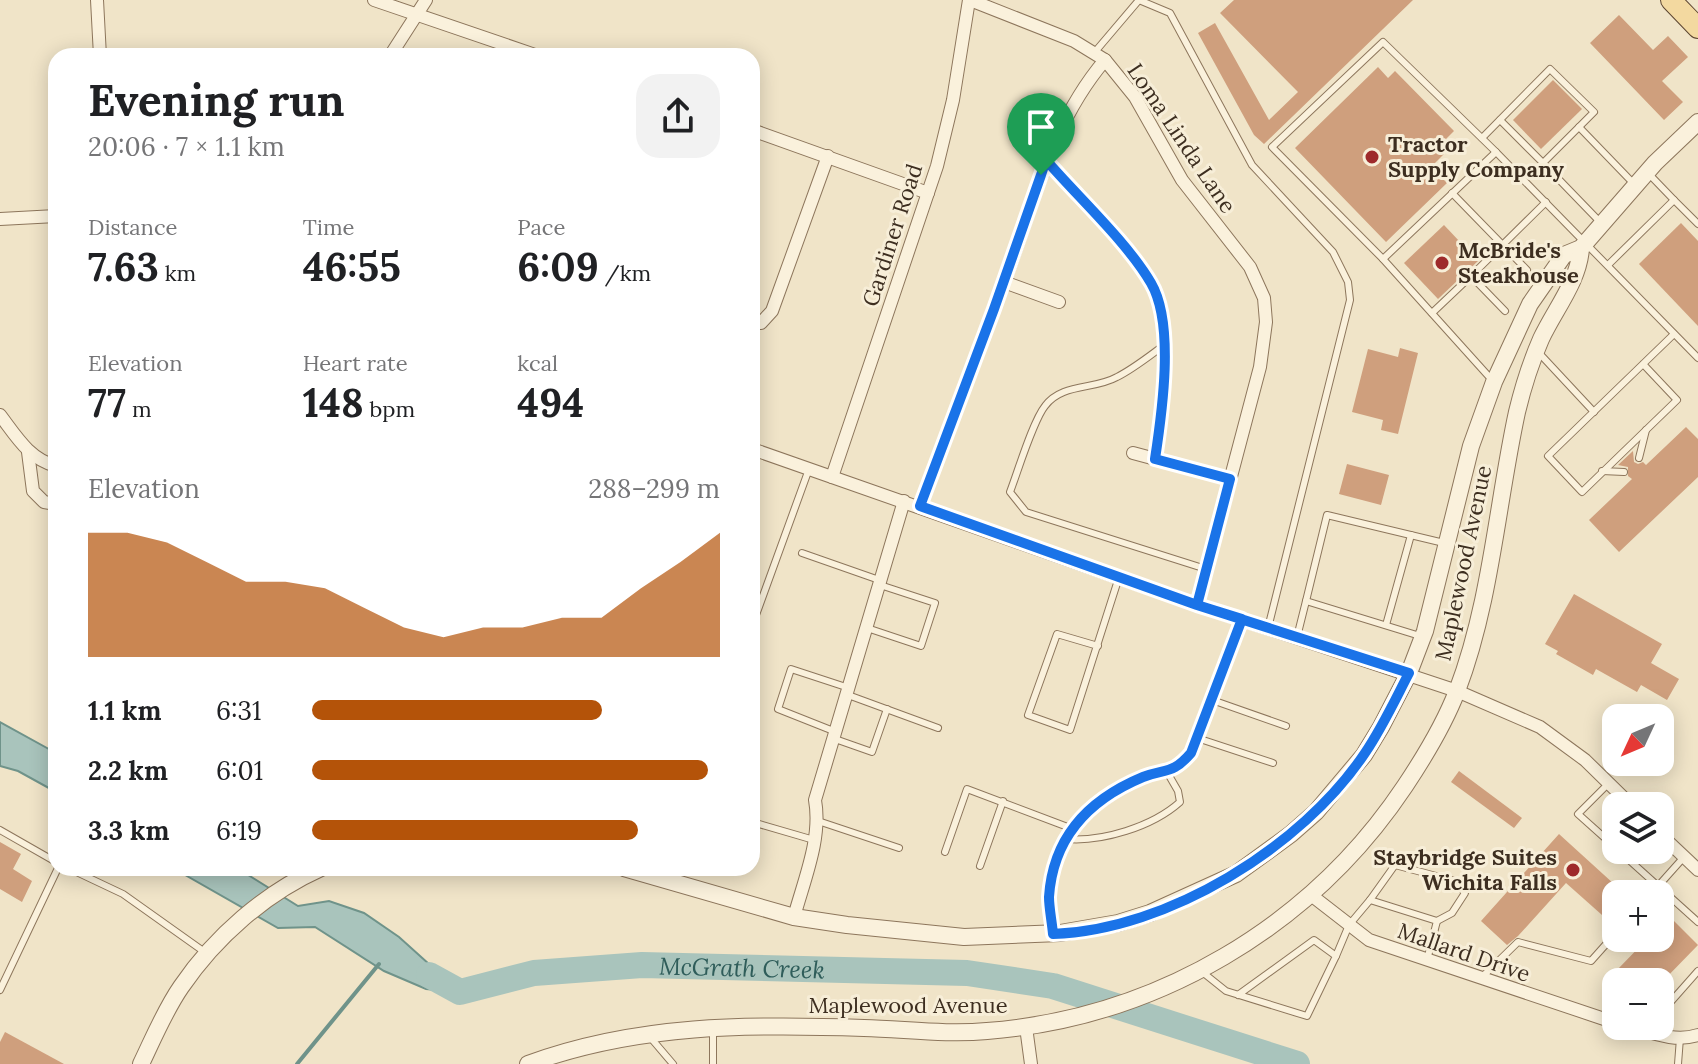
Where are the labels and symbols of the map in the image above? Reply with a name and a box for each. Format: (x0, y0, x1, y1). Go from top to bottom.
street label: Loma Linda Lane (1122, 58, 1243, 218)
pin (1007, 93, 1075, 175)
place label: Tractor Supply Company (1388, 130, 1565, 183)
marker: Tractor Supply Company (1363, 148, 1381, 166)
street label: Gardiner Road (856, 160, 928, 310)
place label: McBride's Steakhouse (1458, 236, 1579, 289)
marker: McBride's Steakhouse (1433, 254, 1451, 272)
street label: Maplewood Avenue (1429, 463, 1497, 663)
north arrow (1602, 704, 1674, 776)
place label: Staybridge Suites Wichita Falls (1373, 843, 1557, 896)
marker: Staybridge Suites Wichita Falls (1564, 861, 1582, 879)
street label: Mallard Drive (1394, 916, 1534, 988)
water label: McGrath Creek (659, 950, 825, 985)
street label: Maplewood Avenue (808, 991, 1008, 1019)

